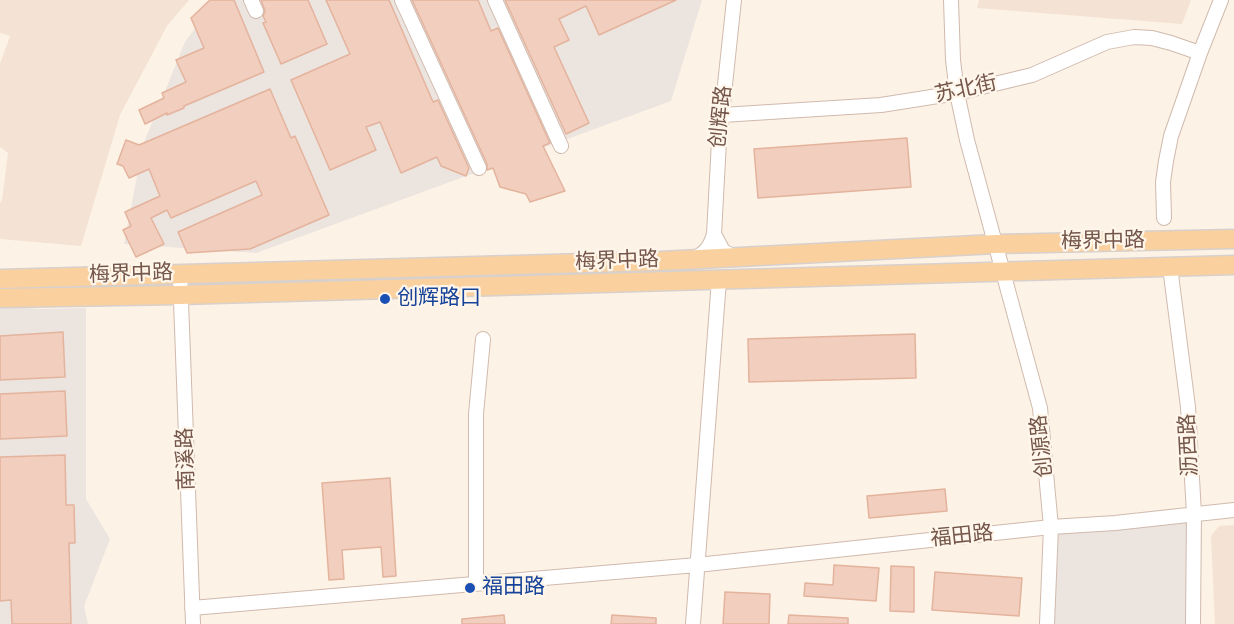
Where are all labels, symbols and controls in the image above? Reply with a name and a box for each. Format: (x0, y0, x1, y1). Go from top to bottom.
street label: 苏北街 (933, 71, 999, 109)
street label: 创辉路 (706, 84, 738, 150)
street label: 梅界中路 (1061, 229, 1145, 255)
street label: 梅界中路 (575, 248, 659, 276)
street label: 梅界中路 (89, 261, 173, 289)
place label: 创辉路口 (397, 286, 481, 312)
marker: 创辉路口 (378, 292, 392, 306)
street label: 创源路 (1027, 413, 1059, 479)
street label: 沥西路 (1176, 413, 1204, 477)
street label: 南溪路 (173, 427, 201, 491)
street label: 福田路 (929, 521, 995, 553)
place label: 福田路 (482, 575, 545, 601)
marker: 福田路 (463, 581, 477, 595)

